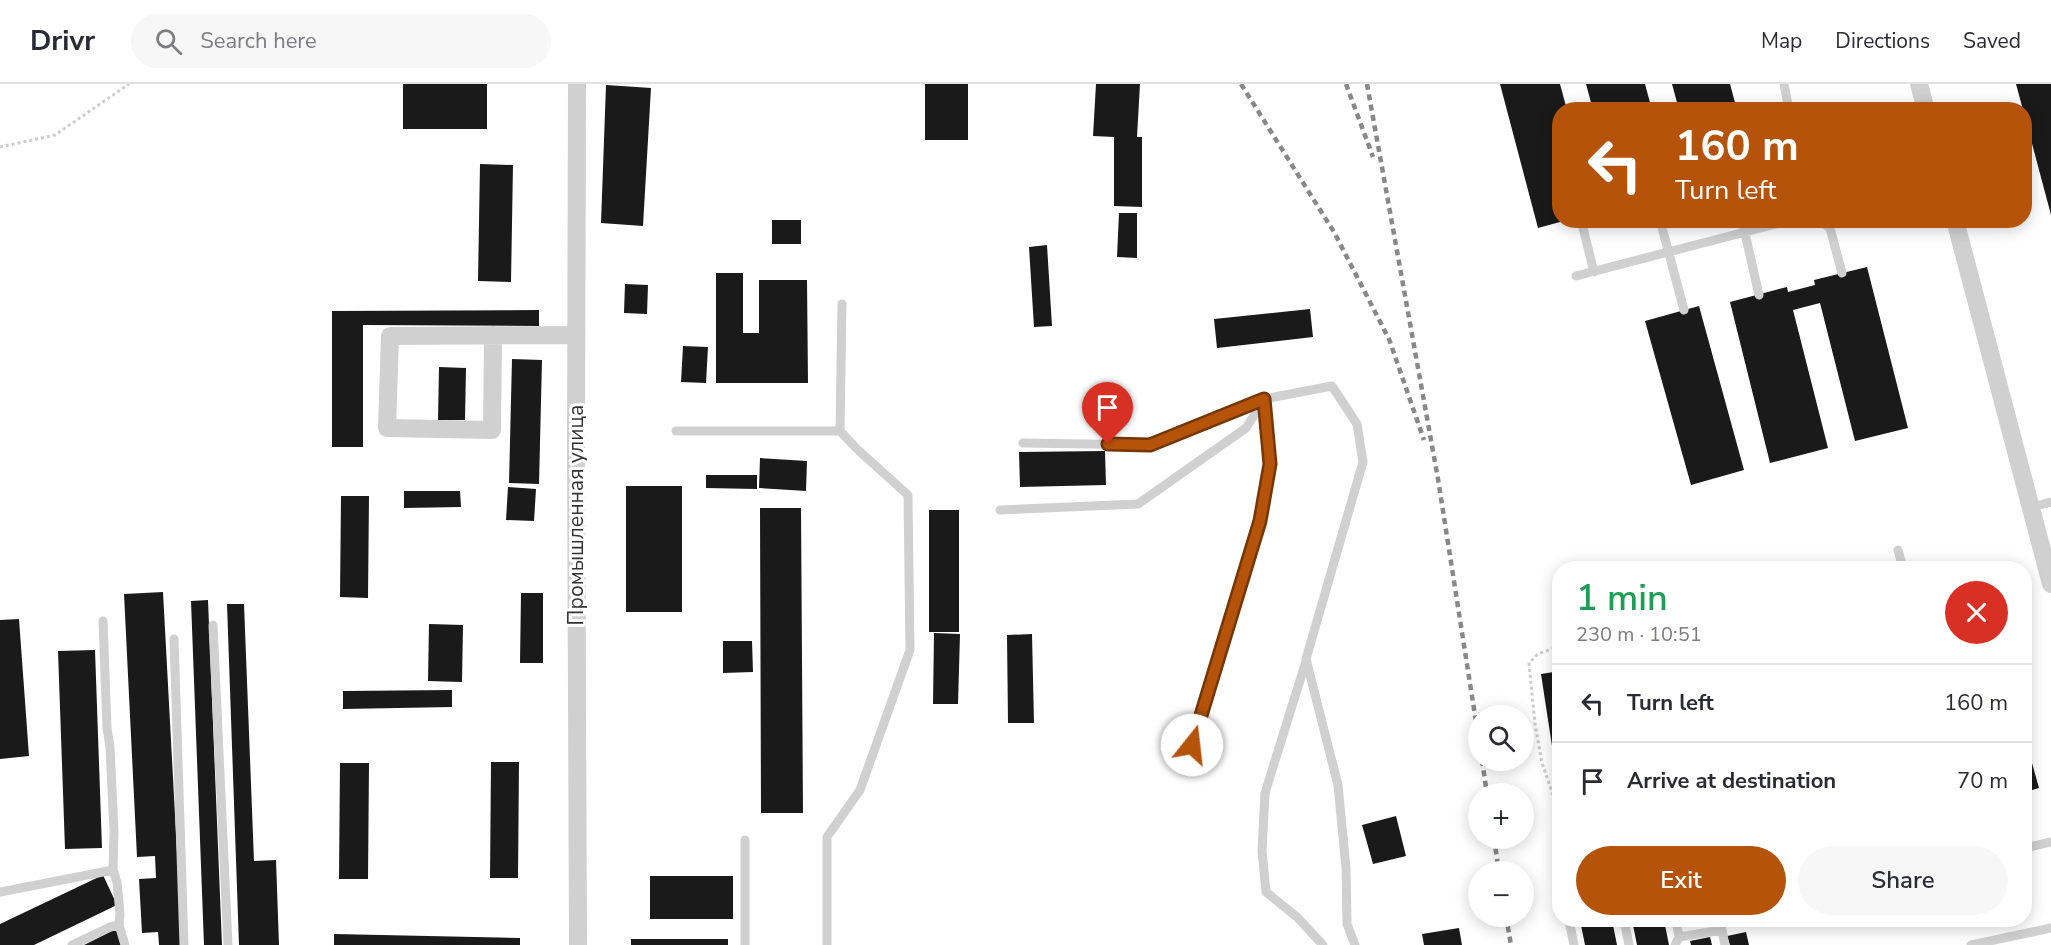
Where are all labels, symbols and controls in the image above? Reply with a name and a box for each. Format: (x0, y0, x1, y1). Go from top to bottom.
search box (131, 14, 551, 68)
text: Drivr (30, 22, 95, 60)
icon: search (152, 25, 185, 58)
text: Search here (200, 26, 317, 56)
text: Map (1761, 27, 1802, 55)
text: Directions (1835, 27, 1930, 55)
text: Saved (1963, 27, 2021, 55)
text: 160 m (1675, 118, 1799, 175)
icon: left (1576, 126, 1654, 204)
text: Turn left (1675, 172, 1776, 209)
pin (1082, 382, 1133, 444)
icon: arrive (1091, 391, 1124, 424)
street label: Промышленная улица (562, 405, 590, 625)
text: 1 min (1576, 574, 1668, 623)
button: close (1945, 581, 2008, 644)
text: 230 m · 10:51 (1576, 621, 1702, 648)
icon: left (1576, 687, 1609, 720)
text: Turn left (1627, 688, 1714, 718)
text: 160 m (1944, 688, 2008, 718)
map controls (1468, 705, 1534, 927)
button: search (1468, 705, 1534, 771)
position arrow (1160, 713, 1224, 777)
icon: arrive (1576, 765, 1609, 798)
text: Arrive at destination (1627, 766, 1836, 796)
text: 70 m (1957, 766, 2008, 796)
button: + (1468, 783, 1534, 849)
button: Exit (1576, 846, 1786, 915)
button: Share (1798, 846, 2008, 915)
button: − (1468, 861, 1534, 927)

